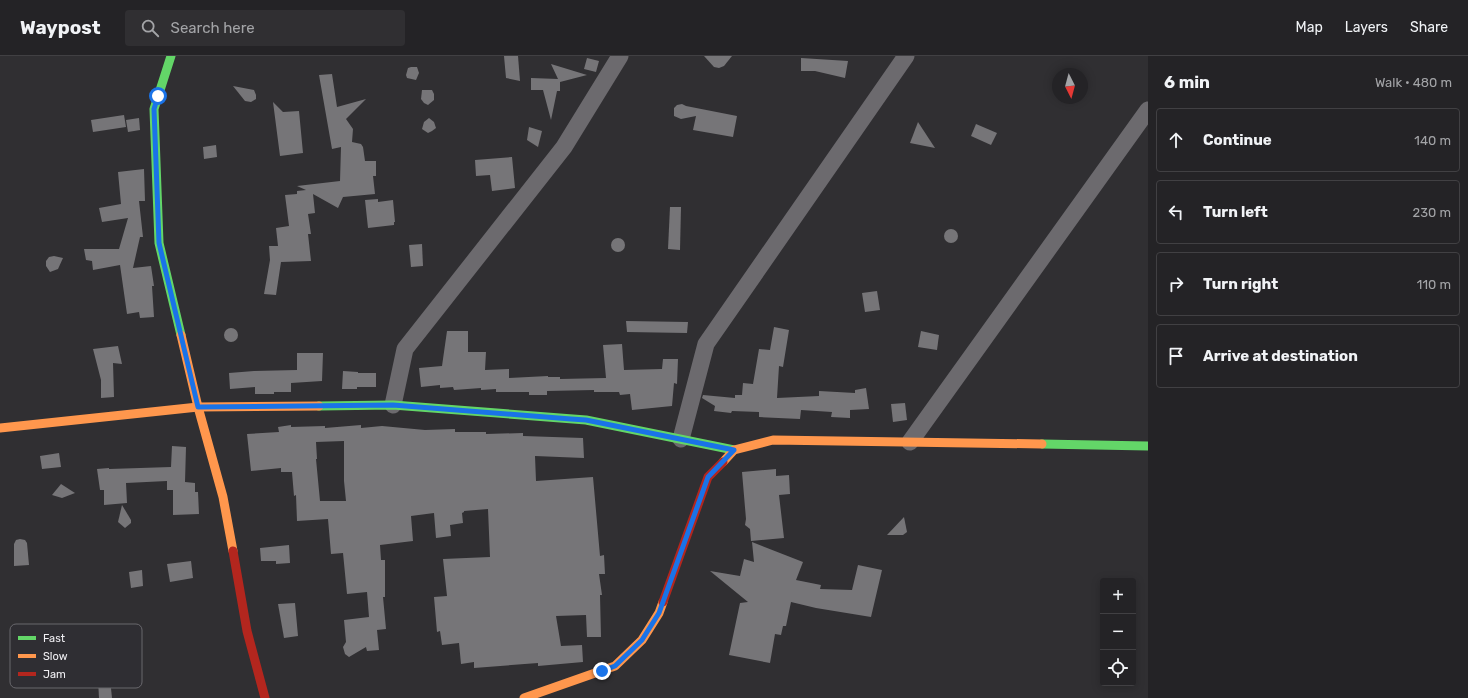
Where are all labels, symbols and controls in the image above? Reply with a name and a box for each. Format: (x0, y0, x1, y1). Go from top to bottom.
search box (125, 10, 405, 46)
text: Waypost (20, 16, 101, 39)
icon: search (139, 17, 161, 39)
text: Search here (171, 19, 255, 37)
text: Map (1296, 19, 1323, 36)
text: Layers (1345, 19, 1388, 36)
text: Share (1410, 19, 1448, 36)
north arrow (1052, 68, 1088, 104)
text: 6 min (1164, 72, 1210, 92)
text: Walk · 480 m (1375, 75, 1452, 90)
route start (149, 87, 167, 105)
icon: ahead (1165, 129, 1187, 151)
text: Continue (1203, 131, 1272, 149)
text: 140 m (1414, 133, 1451, 148)
icon: left (1165, 201, 1187, 223)
text: Turn left (1203, 203, 1268, 221)
text: 230 m (1413, 205, 1451, 220)
icon: right (1165, 273, 1187, 295)
text: Turn right (1203, 275, 1278, 293)
text: 110 m (1417, 277, 1451, 292)
icon: arrive (1165, 345, 1187, 367)
text: Arrive at destination (1203, 347, 1358, 365)
map controls (1100, 578, 1136, 686)
button: + (1100, 578, 1136, 614)
button: − (1100, 614, 1136, 650)
legend (10, 624, 142, 688)
text: Fast (43, 632, 66, 645)
text: Slow (43, 650, 68, 663)
button: locate (1100, 650, 1136, 686)
route end (593, 662, 611, 680)
text: Jam (43, 668, 66, 681)

